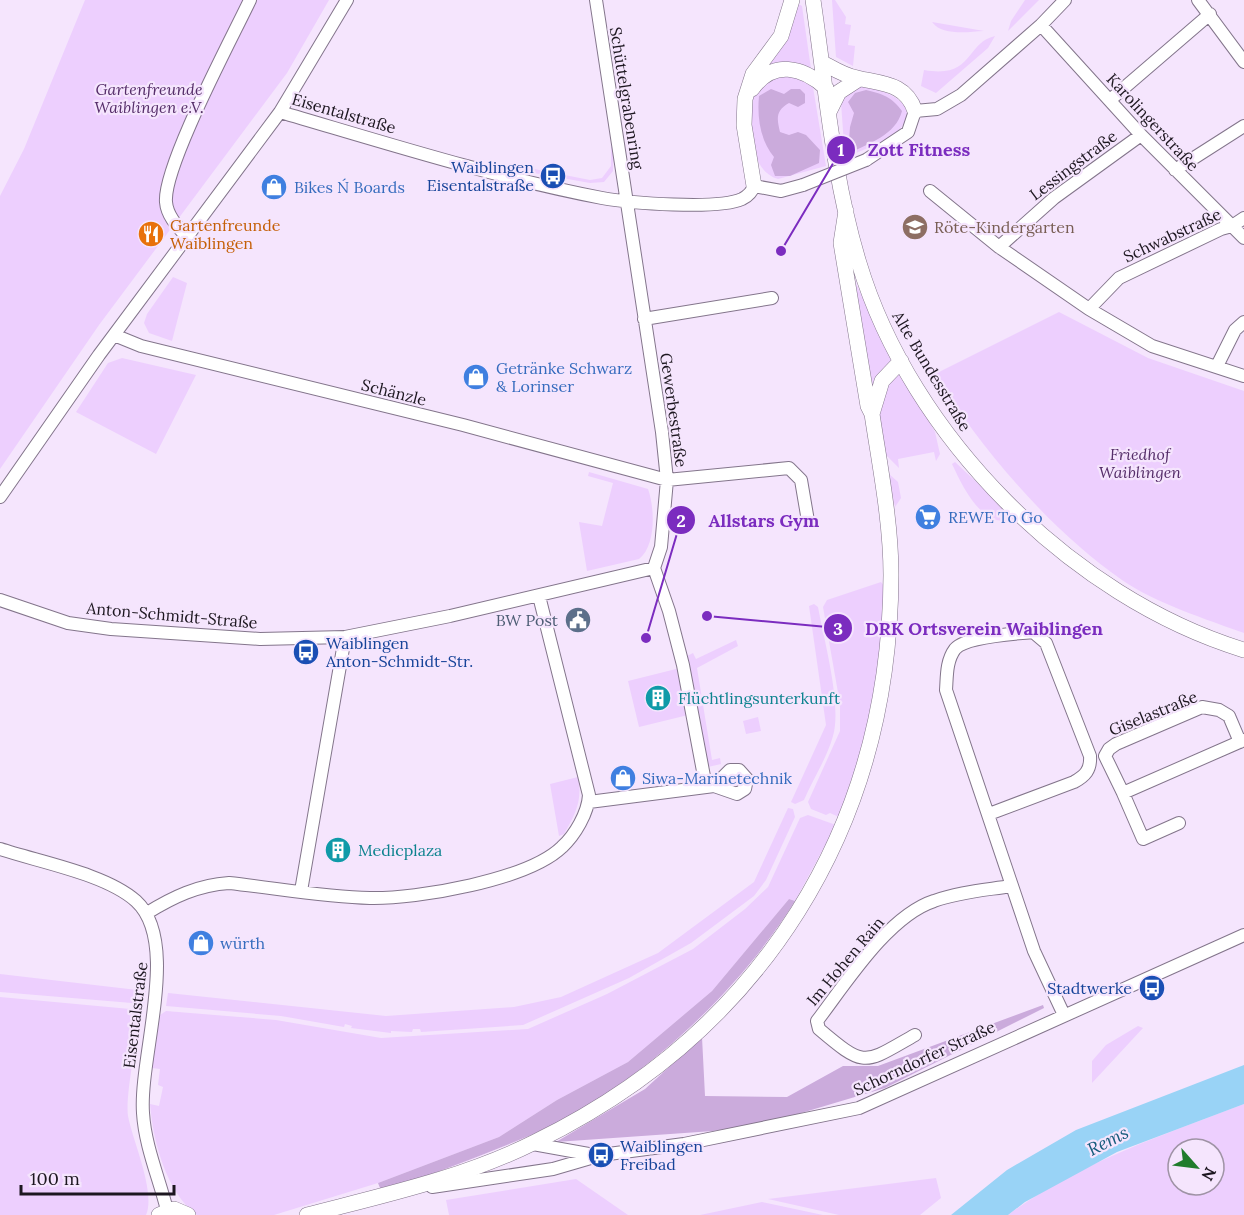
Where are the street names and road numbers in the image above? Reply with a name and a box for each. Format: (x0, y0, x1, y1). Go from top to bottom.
street label: Schüttelgrabenring (606, 25, 648, 172)
street label: Karolingerstraße (1103, 69, 1204, 175)
street label: Eisentalstraße (290, 89, 399, 137)
street label: Lessingstraße (1025, 126, 1121, 204)
street label: Schwabstraße (1120, 203, 1224, 266)
street label: Alte Bundesstraße (888, 307, 976, 435)
street label: Gewerbestraße (656, 352, 692, 469)
street label: Schänzle (359, 374, 429, 410)
street label: Anton-Schmidt-Straße (85, 597, 259, 632)
street label: Giselastraße (1106, 686, 1200, 740)
street label: Im Hohen Rain (802, 912, 888, 1010)
street label: Eisentalstraße (119, 960, 151, 1069)
street label: Schorndorfer Straße (850, 1016, 998, 1100)

